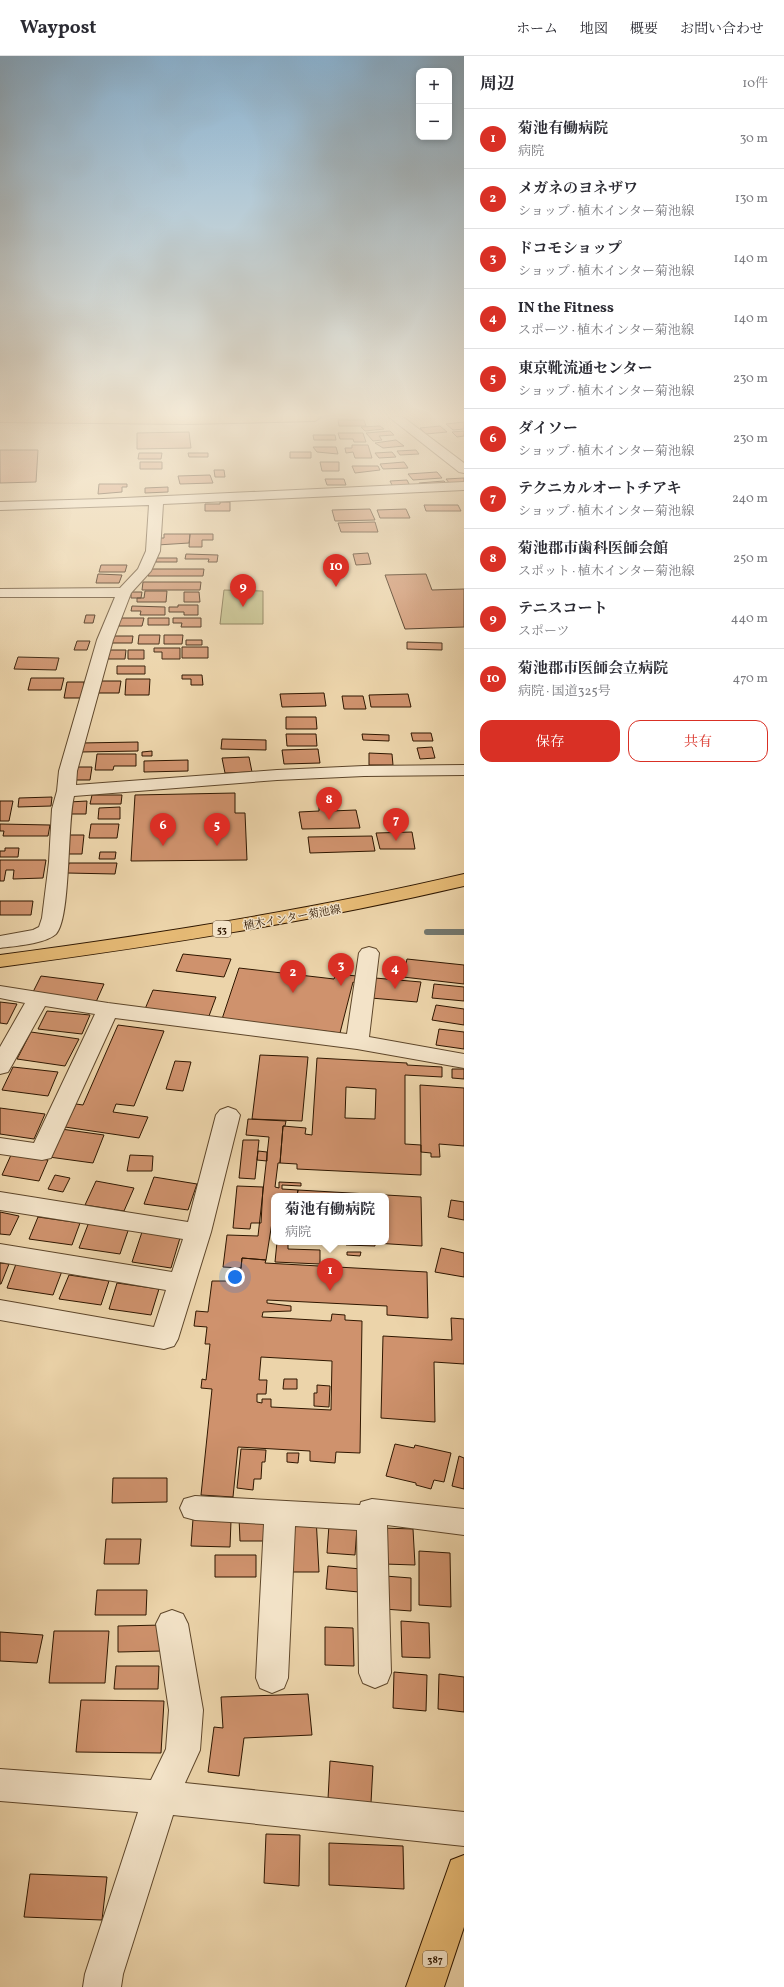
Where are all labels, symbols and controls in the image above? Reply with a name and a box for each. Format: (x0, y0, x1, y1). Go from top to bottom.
text: Waypost (20, 15, 96, 41)
text: ホーム (516, 20, 558, 39)
text: 地図 (580, 20, 608, 39)
text: 概要 (630, 20, 658, 39)
text: お問い合わせ (680, 20, 764, 39)
map controls (416, 68, 452, 140)
button: + (416, 68, 452, 104)
text: 周辺 (480, 73, 514, 96)
text: 10件 (742, 75, 768, 93)
button: − (416, 104, 452, 140)
text: 菊池有働病院 (518, 119, 608, 140)
text: 1 (490, 130, 496, 148)
text: 30 m (740, 130, 768, 148)
text: 病院 (518, 143, 544, 161)
text: メガネのヨネザワ (518, 179, 638, 200)
text: 2 (490, 190, 496, 208)
text: 130 m (735, 190, 768, 208)
text: ショップ · 植木インター菊池線 (518, 203, 694, 221)
text: ドコモショップ (518, 239, 622, 260)
text: 3 (490, 250, 496, 268)
text: 140 m (734, 250, 768, 268)
text: ショップ · 植木インター菊池線 (518, 263, 694, 281)
text: IN the Fitness (518, 298, 614, 319)
text: 4 (489, 310, 497, 328)
text: 140 m (734, 310, 768, 328)
text: スポーツ · 植木インター菊池線 (518, 322, 694, 340)
text: 東京靴流通センター (518, 359, 652, 380)
text: 5 (490, 370, 496, 388)
text: 230 m (733, 370, 768, 388)
text: ショップ · 植木インター菊池線 (518, 383, 694, 401)
text: ダイソー (518, 419, 578, 440)
text: 6 (489, 430, 497, 448)
text: 230 m (733, 430, 768, 448)
text: ショップ · 植木インター菊池線 (518, 443, 694, 461)
text: テクニカルオートチアキ (518, 479, 682, 500)
text: 7 (490, 490, 496, 508)
text: 240 m (732, 490, 768, 508)
text: ショップ · 植木インター菊池線 (518, 503, 694, 521)
text: 菊池郡市歯科医師会館 (518, 539, 668, 560)
text: 8 (489, 550, 497, 568)
text: 250 m (733, 550, 768, 568)
pin: 10 (323, 554, 349, 587)
text: スポット · 植木インター菊池線 (518, 563, 694, 581)
pin: 9 (230, 574, 256, 607)
text: テニスコート (518, 599, 607, 620)
text: 9 (489, 610, 497, 628)
text: 440 m (731, 610, 768, 628)
text: スポーツ (518, 623, 569, 641)
text: 菊池郡市医師会立病院 (518, 659, 668, 680)
text: 10 (486, 670, 500, 688)
text: 470 m (733, 670, 768, 688)
text: 病院 · 国道325号 (518, 683, 611, 701)
button: 保存 (480, 720, 620, 762)
button: 共有 (628, 720, 768, 762)
pin: 8 (316, 787, 342, 820)
pin: 7 (383, 808, 409, 841)
pin: 6 (150, 813, 176, 846)
pin: 5 (204, 813, 230, 846)
street label: 植木インター菊池線 (242, 903, 342, 934)
road number: 53 (213, 921, 231, 937)
pin: 3 (328, 953, 354, 986)
pin: 4 (382, 956, 408, 989)
pin: 2 (280, 960, 306, 993)
popup (271, 1193, 389, 1245)
text: 菊池有働病院 (285, 1200, 375, 1221)
text: 病院 (285, 1224, 311, 1242)
pin: 1 (317, 1258, 343, 1291)
your location (225, 1267, 245, 1287)
road number: 387 (423, 1951, 447, 1967)

